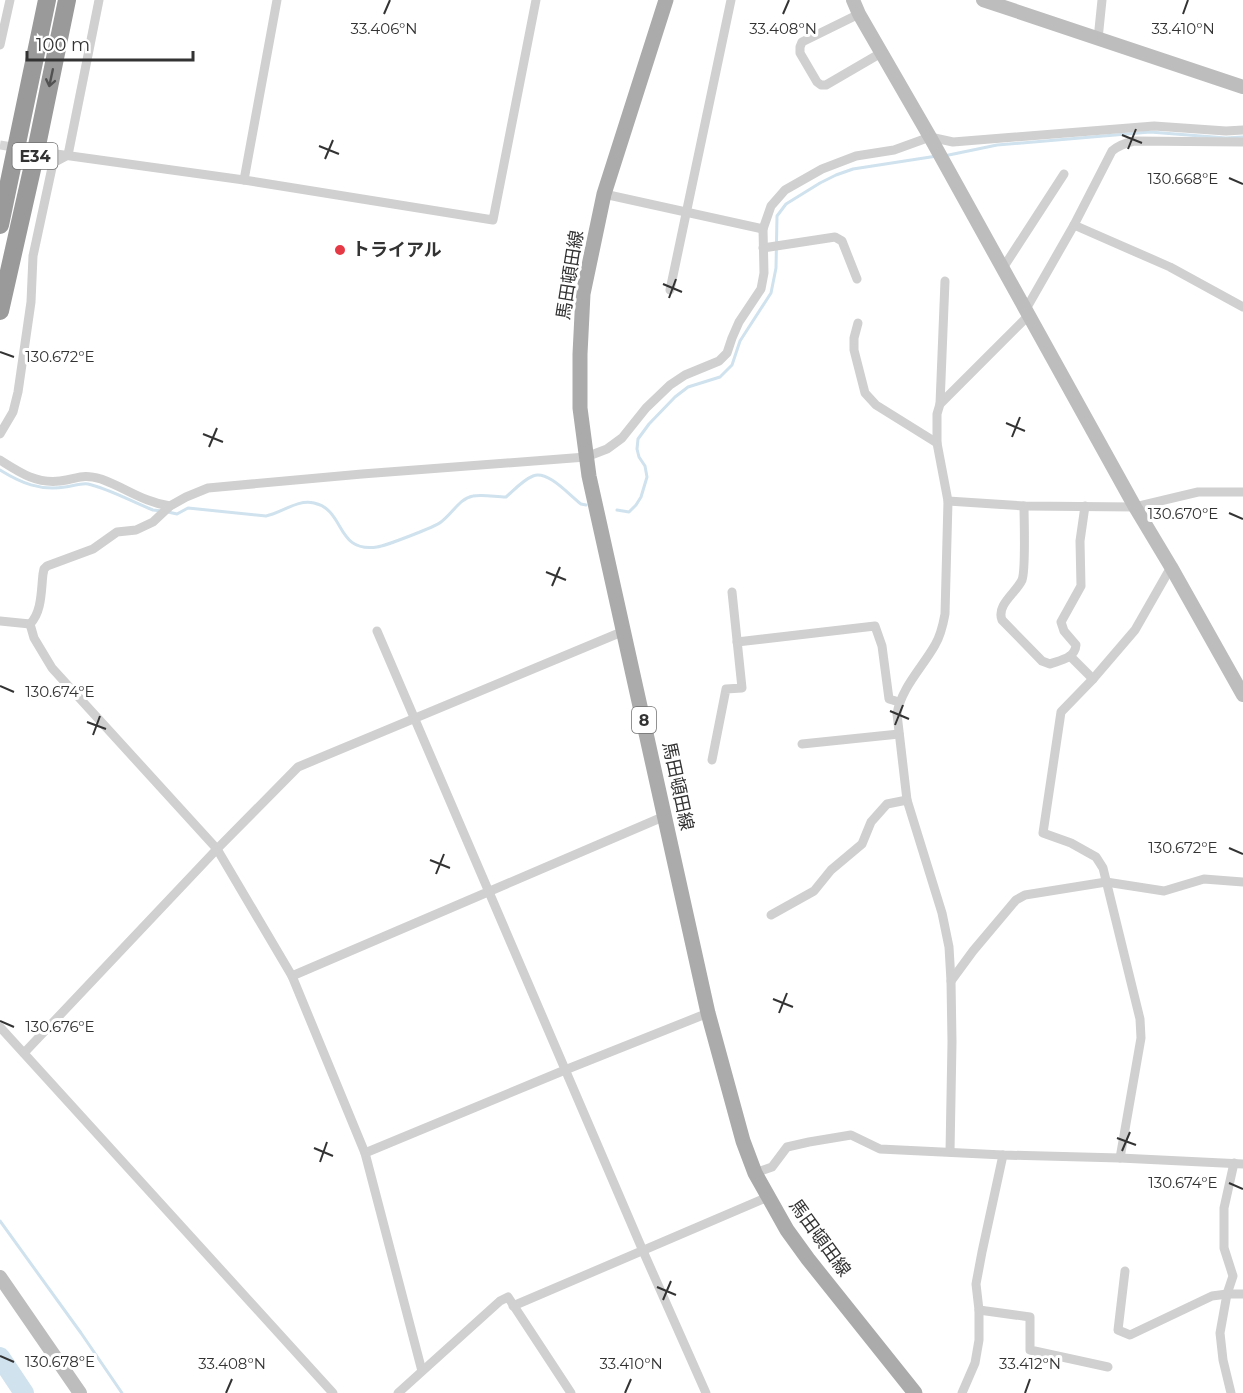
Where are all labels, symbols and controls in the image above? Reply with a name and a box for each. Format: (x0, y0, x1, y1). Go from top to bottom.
text: 33.406°N (351, 19, 417, 38)
text: 33.408°N (749, 19, 817, 38)
text: 33.410°N (1151, 19, 1215, 38)
scale bar (27, 24, 194, 62)
text: 100 m (36, 34, 90, 56)
one-way arrow (45, 68, 56, 87)
road number: E34 (12, 143, 57, 169)
text: 130.668°E (1148, 169, 1218, 188)
street label: 馬田頓田線 (552, 229, 588, 321)
place label: トライアル (352, 239, 442, 261)
marker: トライアル (333, 243, 347, 257)
text: 130.672°E (25, 347, 95, 366)
text: 130.670°E (1148, 504, 1218, 523)
text: 130.674°E (25, 682, 95, 701)
road number: 8 (632, 707, 656, 733)
street label: 馬田頓田線 (658, 740, 698, 832)
text: 130.672°E (1148, 838, 1218, 857)
text: 130.676°E (25, 1017, 95, 1036)
text: 130.674°E (1148, 1173, 1218, 1192)
street label: 馬田頓田線 (785, 1195, 855, 1281)
text: 130.678°E (25, 1352, 95, 1371)
text: 33.408°N (198, 1354, 266, 1373)
text: 33.410°N (599, 1354, 663, 1373)
text: 33.412°N (999, 1354, 1061, 1373)

